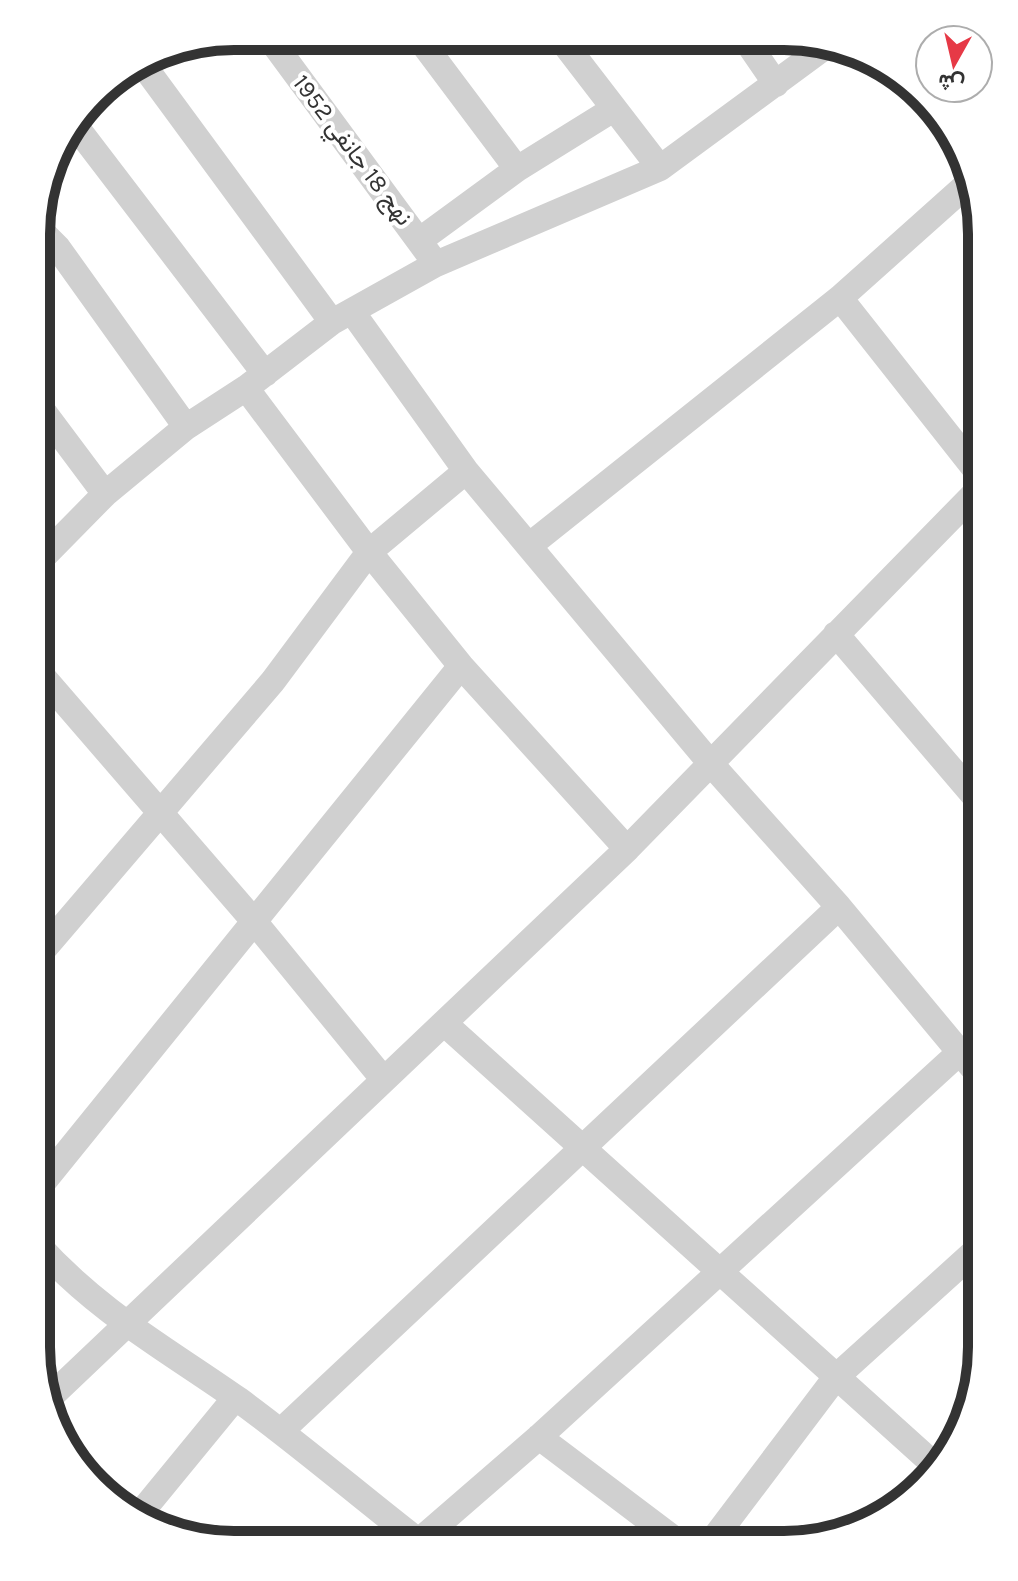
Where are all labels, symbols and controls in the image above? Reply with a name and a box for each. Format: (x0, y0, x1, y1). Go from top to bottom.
north arrow (914, 24, 994, 104)
text: ش (936, 68, 966, 98)
street label: نهج 18 جانفي 1952 (283, 69, 419, 234)

